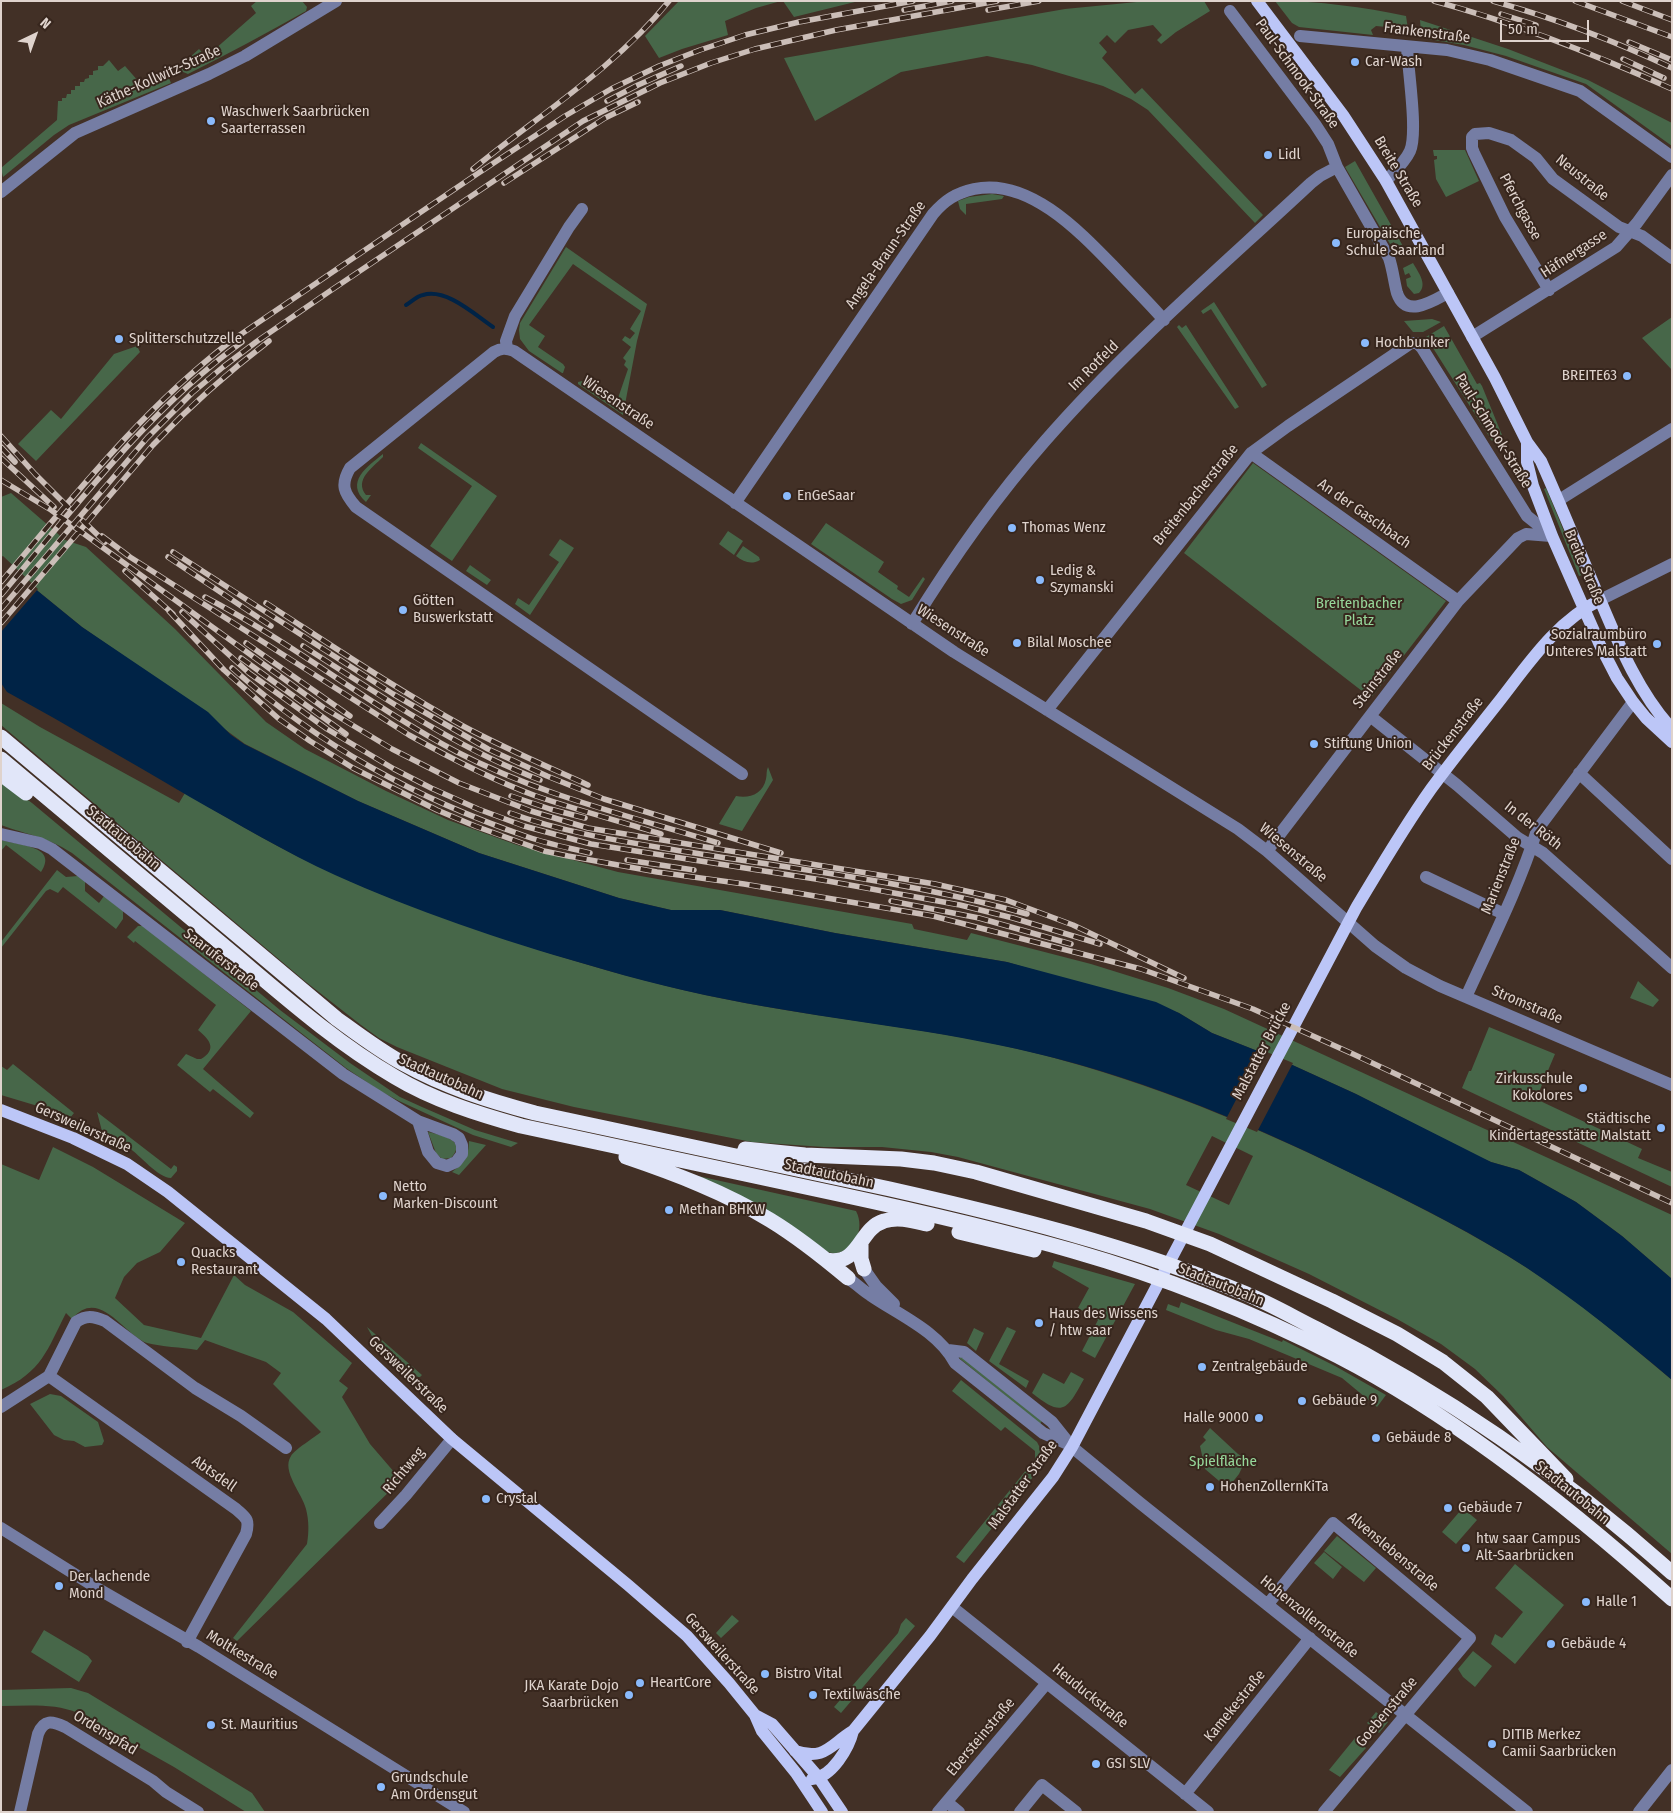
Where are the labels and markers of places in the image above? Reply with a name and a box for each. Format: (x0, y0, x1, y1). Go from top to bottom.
place label: Car-Wash (1365, 53, 1422, 71)
marker: Car-Wash (1349, 56, 1361, 68)
place label: Waschwerk Saarbrücken Saarterrassen (221, 103, 370, 138)
marker: Waschwerk Saarbrücken Saarterrassen (205, 115, 217, 127)
place label: Lidl (1278, 146, 1300, 164)
marker: Lidl (1262, 149, 1274, 161)
place label: Europäische Schule Saarland (1346, 225, 1445, 260)
marker: Europäische Schule Saarland (1330, 237, 1342, 249)
place label: Splitterschutzzelle (129, 330, 242, 348)
marker: Splitterschutzzelle (113, 333, 125, 345)
place label: Hochbunker (1375, 334, 1450, 352)
marker: Hochbunker (1359, 337, 1371, 349)
place label: BREITE63 (1562, 367, 1617, 385)
marker: BREITE63 (1621, 370, 1633, 382)
place label: EnGeSaar (797, 487, 855, 505)
marker: EnGeSaar (781, 490, 793, 502)
place label: Thomas Wenz (1022, 519, 1106, 537)
marker: Thomas Wenz (1006, 522, 1018, 534)
place label: Ledig & Szymanski (1050, 562, 1114, 597)
marker: Ledig & Szymanski (1034, 574, 1046, 586)
place label: Götten Buswerkstatt (413, 592, 493, 627)
marker: Götten Buswerkstatt (397, 604, 409, 616)
place label: Sozialraumbüro Unteres Malstatt (1546, 626, 1647, 661)
place label: Bilal Moschee (1027, 634, 1112, 652)
marker: Bilal Moschee (1011, 637, 1023, 649)
marker: Sozialraumbüro Unteres Malstatt (1651, 638, 1663, 650)
place label: Stiftung Union (1324, 735, 1412, 753)
marker: Stiftung Union (1308, 738, 1320, 750)
place label: Zirkusschule Kokolores (1496, 1070, 1573, 1105)
marker: Zirkusschule Kokolores (1577, 1082, 1589, 1094)
place label: Städtische Kindertagesstätte Malstatt (1489, 1110, 1651, 1145)
marker: Städtische Kindertagesstätte Malstatt (1655, 1122, 1667, 1134)
place label: Netto Marken-Discount (393, 1178, 498, 1213)
marker: Netto Marken-Discount (377, 1190, 389, 1202)
place label: Methan BHKW (679, 1201, 765, 1219)
marker: Methan BHKW (663, 1204, 675, 1216)
place label: Quacks Restaurant (191, 1244, 258, 1279)
marker: Quacks Restaurant (175, 1256, 187, 1268)
place label: Haus des Wissens / htw saar (1049, 1305, 1158, 1340)
marker: Haus des Wissens / htw saar (1033, 1317, 1045, 1329)
place label: Zentralgebäude (1212, 1358, 1308, 1376)
marker: Zentralgebäude (1196, 1361, 1208, 1373)
place label: Gebäude 9 (1312, 1392, 1377, 1410)
marker: Gebäude 9 (1296, 1395, 1308, 1407)
place label: Halle 9000 (1183, 1409, 1249, 1427)
marker: Halle 9000 (1253, 1412, 1265, 1424)
place label: Gebäude 8 (1386, 1429, 1452, 1447)
marker: Gebäude 8 (1370, 1432, 1382, 1444)
place label: HohenZollernKiTa (1220, 1478, 1328, 1496)
marker: HohenZollernKiTa (1204, 1481, 1216, 1493)
place label: Crystal (496, 1490, 538, 1508)
marker: Crystal (480, 1493, 492, 1505)
place label: Gebäude 7 (1458, 1499, 1522, 1517)
marker: Gebäude 7 (1442, 1502, 1454, 1514)
place label: htw saar Campus Alt-Saarbrücken (1476, 1530, 1580, 1565)
marker: htw saar Campus Alt-Saarbrücken (1460, 1542, 1472, 1554)
place label: Der lachende Mond (69, 1568, 150, 1603)
marker: Der lachende Mond (53, 1580, 65, 1592)
place label: Halle 1 (1596, 1593, 1637, 1611)
marker: Halle 1 (1580, 1596, 1592, 1608)
place label: Gebäude 4 (1561, 1635, 1626, 1653)
marker: Gebäude 4 (1545, 1638, 1557, 1650)
place label: Bistro Vital (775, 1665, 842, 1683)
marker: Bistro Vital (759, 1668, 771, 1680)
place label: HeartCore (650, 1674, 711, 1692)
place label: JKA Karate Dojo Saarbrücken (524, 1677, 619, 1712)
marker: HeartCore (634, 1677, 646, 1689)
place label: Textilwäsche (823, 1686, 901, 1704)
marker: JKA Karate Dojo Saarbrücken (623, 1689, 635, 1701)
marker: Textilwäsche (807, 1689, 819, 1701)
place label: St. Mauritius (221, 1716, 298, 1734)
marker: St. Mauritius (205, 1719, 217, 1731)
place label: DITIB Merkez Camii Saarbrücken (1502, 1726, 1616, 1761)
marker: DITIB Merkez Camii Saarbrücken (1486, 1738, 1498, 1750)
place label: GSI SLV (1106, 1755, 1150, 1773)
marker: GSI SLV (1090, 1758, 1102, 1770)
place label: Grundschule Am Ordensgut (391, 1769, 478, 1804)
marker: Grundschule Am Ordensgut (375, 1781, 387, 1793)

